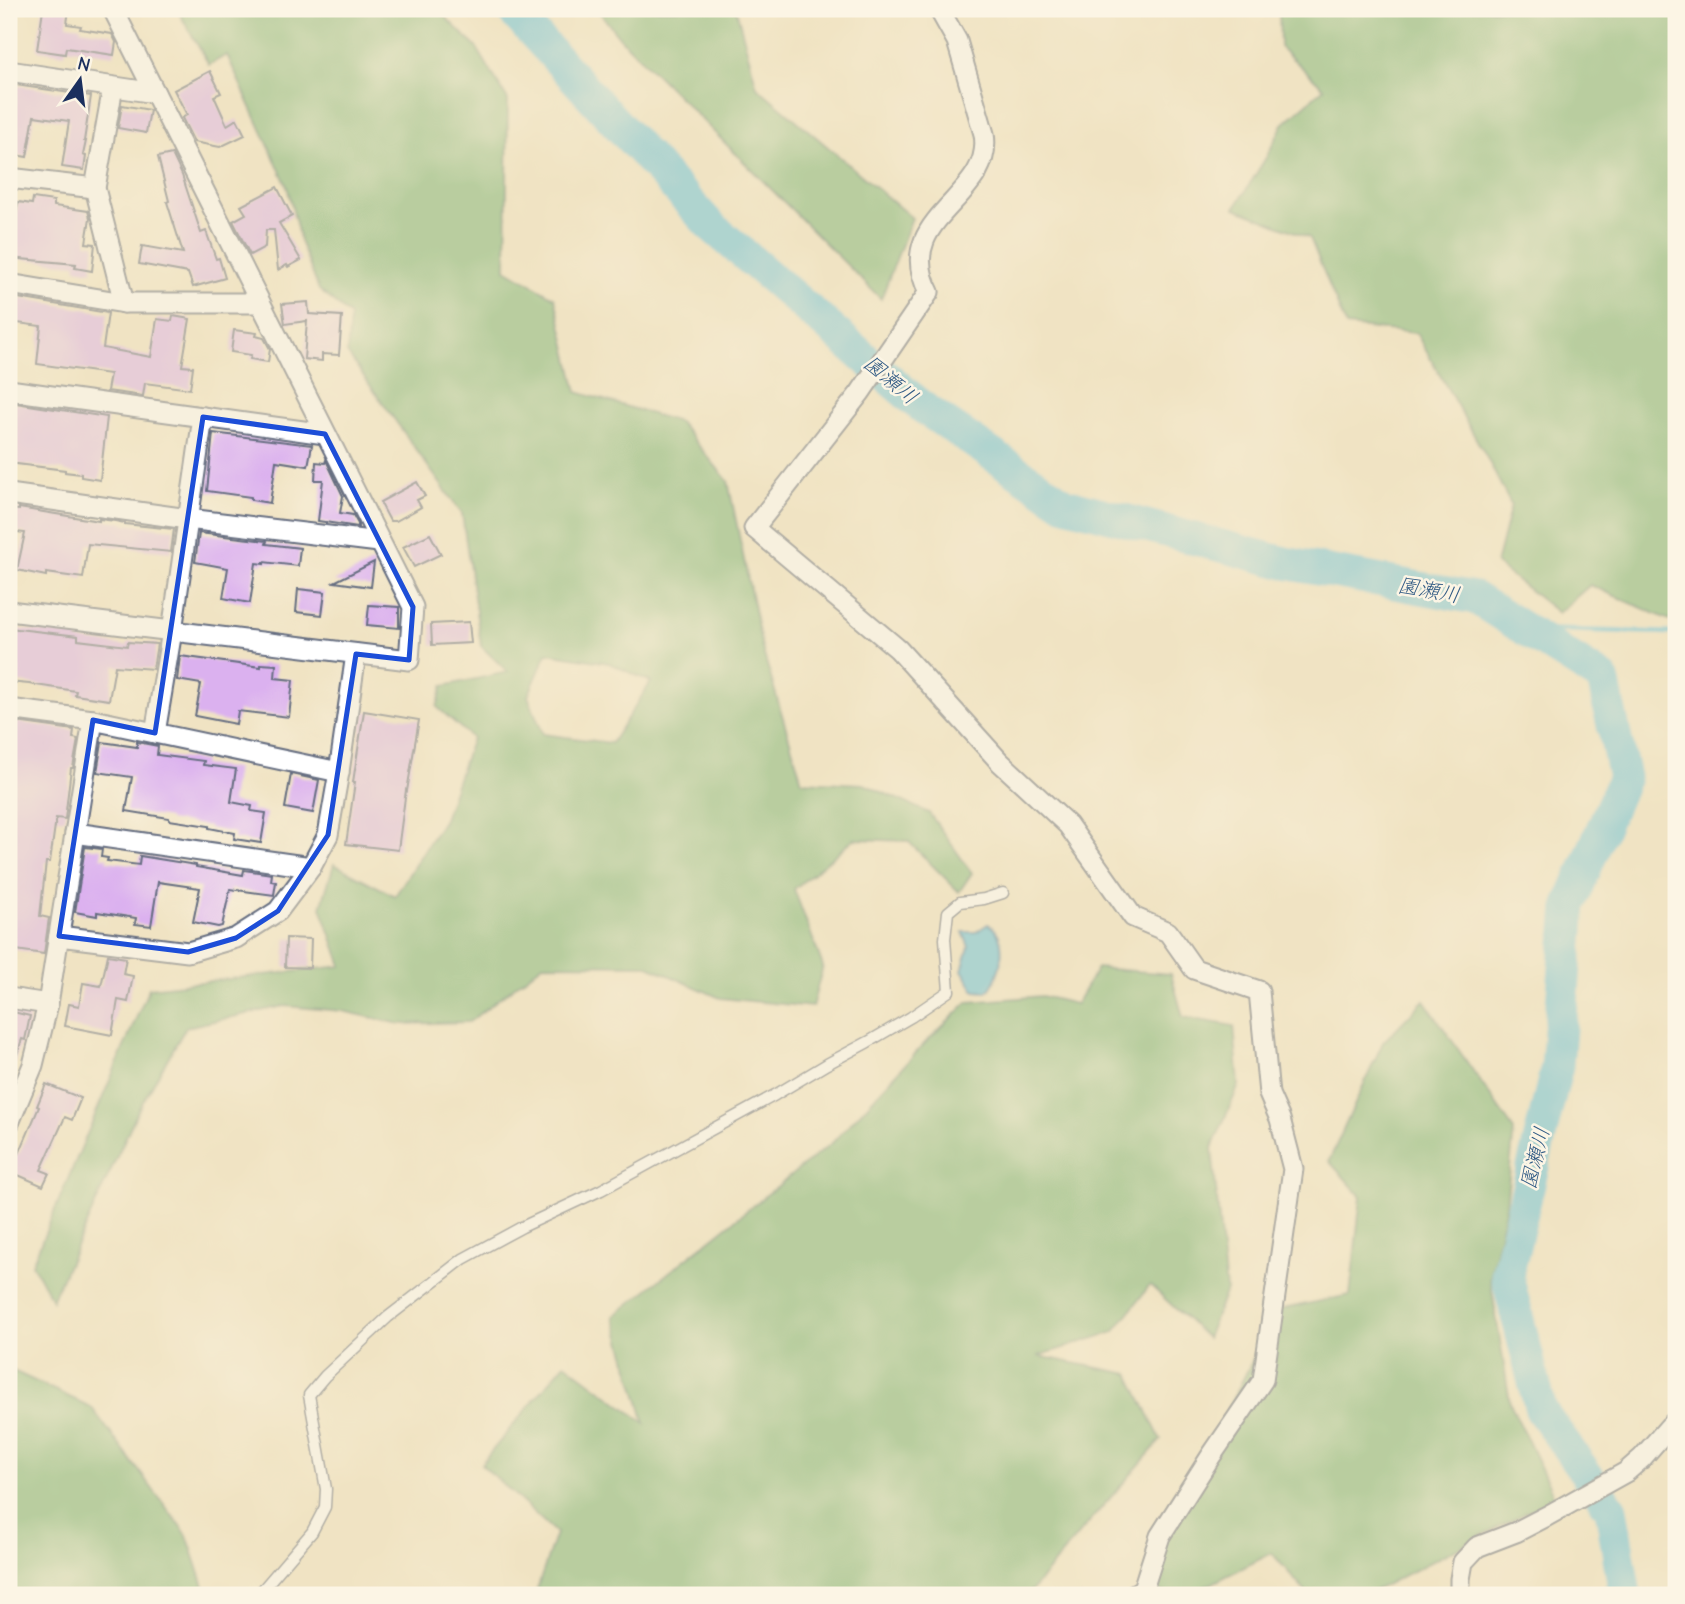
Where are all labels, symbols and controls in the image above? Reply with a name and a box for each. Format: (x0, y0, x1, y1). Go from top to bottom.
north arrow (46, 46, 116, 116)
text: N (75, 52, 93, 77)
water label: 園瀬川 (859, 351, 923, 409)
water label: 園瀬川 (1396, 573, 1462, 607)
water label: 園瀬川 (1516, 1125, 1554, 1191)

